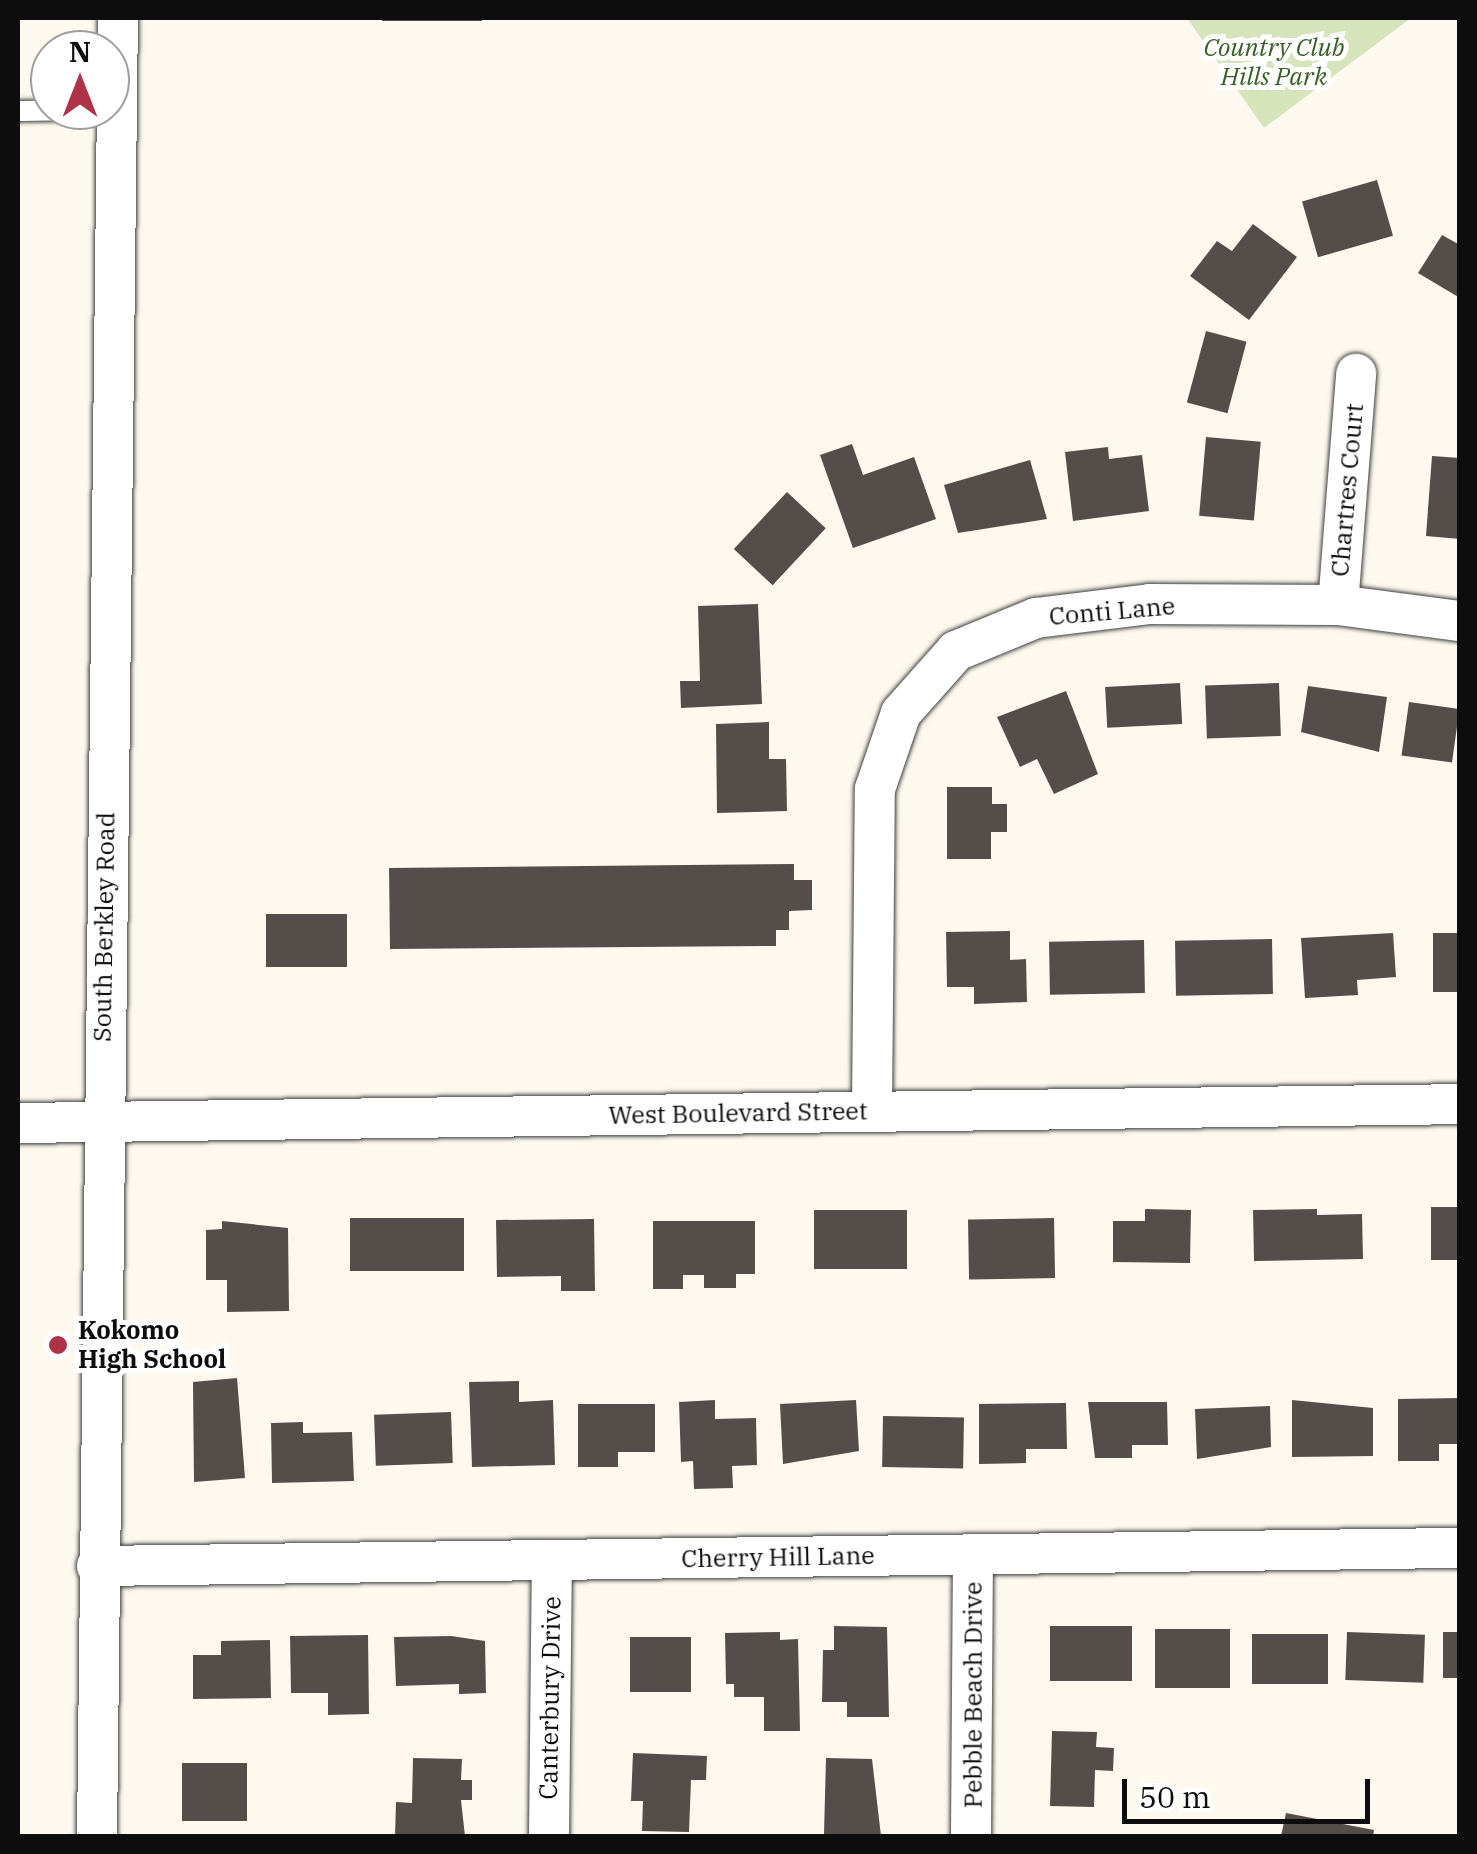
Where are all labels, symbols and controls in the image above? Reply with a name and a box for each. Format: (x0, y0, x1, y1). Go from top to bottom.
north arrow (30, 30, 130, 130)
text: N (69, 33, 91, 70)
park label: Country Club Hills Park (1203, 33, 1345, 92)
street label: Chartres Court (1324, 402, 1370, 578)
street label: Conti Lane (1048, 591, 1176, 631)
street label: South Berkley Road (87, 812, 121, 1042)
street label: West Boulevard Street (608, 1096, 868, 1130)
place label: Kokomo High School (78, 1316, 226, 1375)
marker: Kokomo High School (47, 1334, 69, 1356)
street label: Cherry Hill Lane (681, 1540, 875, 1574)
street label: Pebble Beach Drive (958, 1582, 988, 1808)
street label: Canterbury Drive (533, 1596, 567, 1800)
scale bar (1127, 1759, 1374, 1821)
text: 50 m (1139, 1777, 1211, 1816)

